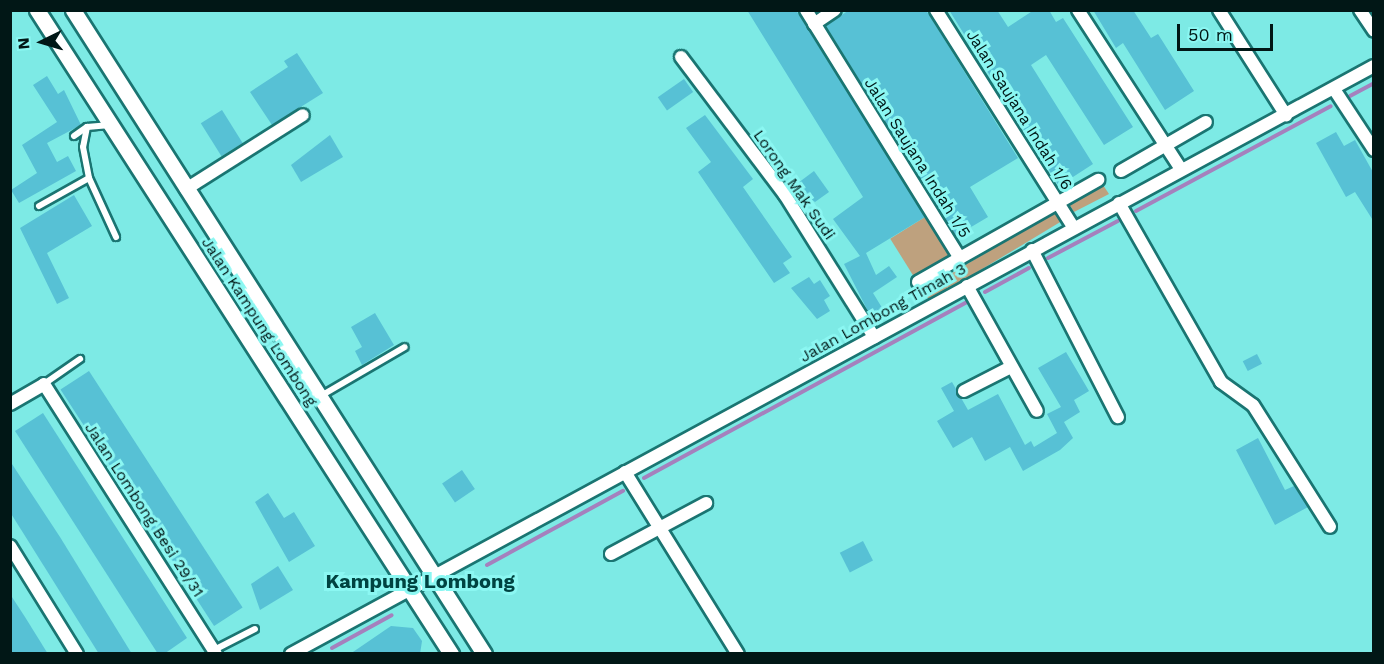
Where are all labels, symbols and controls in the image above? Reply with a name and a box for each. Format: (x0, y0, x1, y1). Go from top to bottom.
north arrow (12, 12, 72, 72)
scale bar (1180, 12, 1276, 50)
text: 50 m (1188, 24, 1233, 45)
street label: Jalan Saujana Indah 1/6 (962, 26, 1076, 194)
text: N (14, 37, 34, 50)
street label: Jalan Saujana Indah 1/5 (860, 74, 974, 242)
street label: Lorong Mak Sudi (749, 126, 839, 244)
street label: Jalan Kampung Lombong (197, 234, 321, 410)
street label: Jalan Lombong Timah 3 (796, 259, 970, 367)
street label: Jalan Lombong Besi 29/31 (80, 419, 208, 601)
district label: Kampung Lombong (325, 569, 515, 593)

